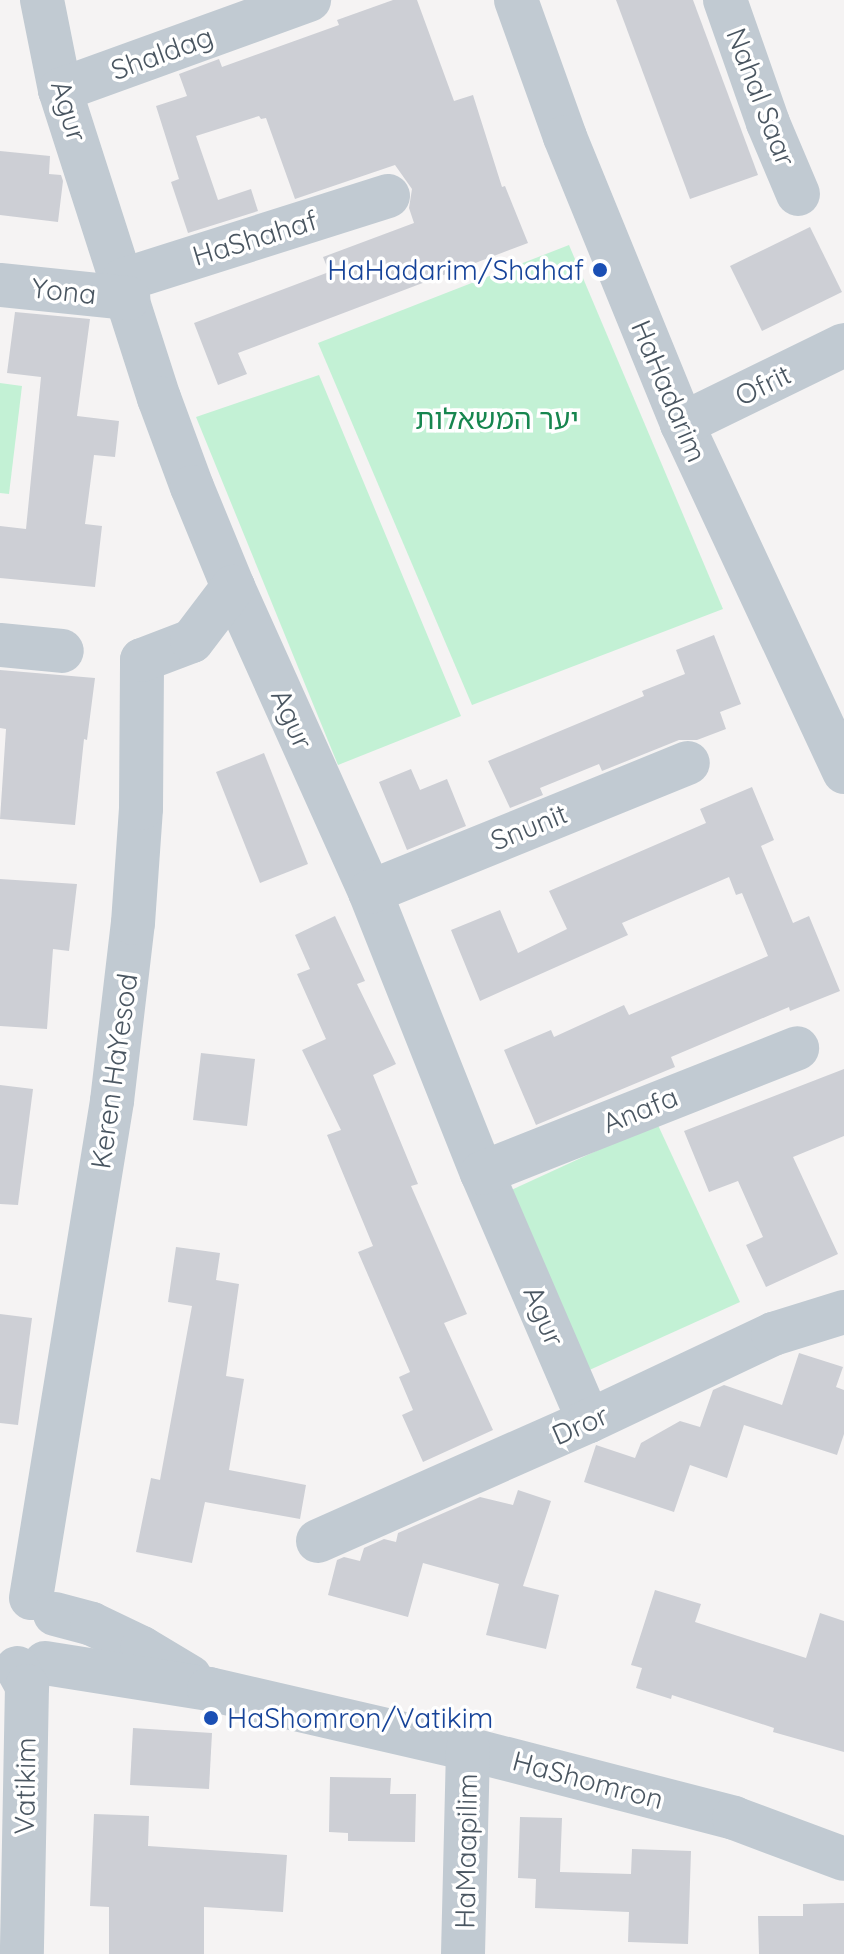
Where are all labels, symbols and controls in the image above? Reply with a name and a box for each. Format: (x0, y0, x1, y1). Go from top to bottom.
street label: Shaldag (106, 19, 218, 87)
street label: Nahal Saar (719, 23, 803, 171)
street label: Agur (44, 76, 94, 146)
street label: HaShahaf (189, 203, 321, 273)
place label: HaHadarim/Shahaf (327, 253, 584, 287)
marker: HaHadarim/Shahaf (591, 261, 609, 279)
street label: Yona (30, 271, 98, 311)
street label: HaHadarim (624, 315, 714, 467)
street label: Ofrit (730, 357, 796, 413)
park label: יער המשאלות (415, 402, 579, 436)
street label: Agur (264, 684, 320, 754)
street label: Snunit (486, 797, 572, 857)
street label: Keren HaYesod (84, 971, 144, 1171)
street label: Anafa (597, 1080, 683, 1140)
street label: Agur (516, 1281, 572, 1351)
street label: Dror (547, 1398, 613, 1452)
place label: HaShomron/Vatikim (227, 1701, 493, 1735)
marker: HaShomron/Vatikim (202, 1709, 220, 1727)
street label: Vatikim (7, 1737, 43, 1835)
street label: HaShomron (509, 1744, 667, 1816)
street label: HaMaapilim (448, 1773, 484, 1929)

